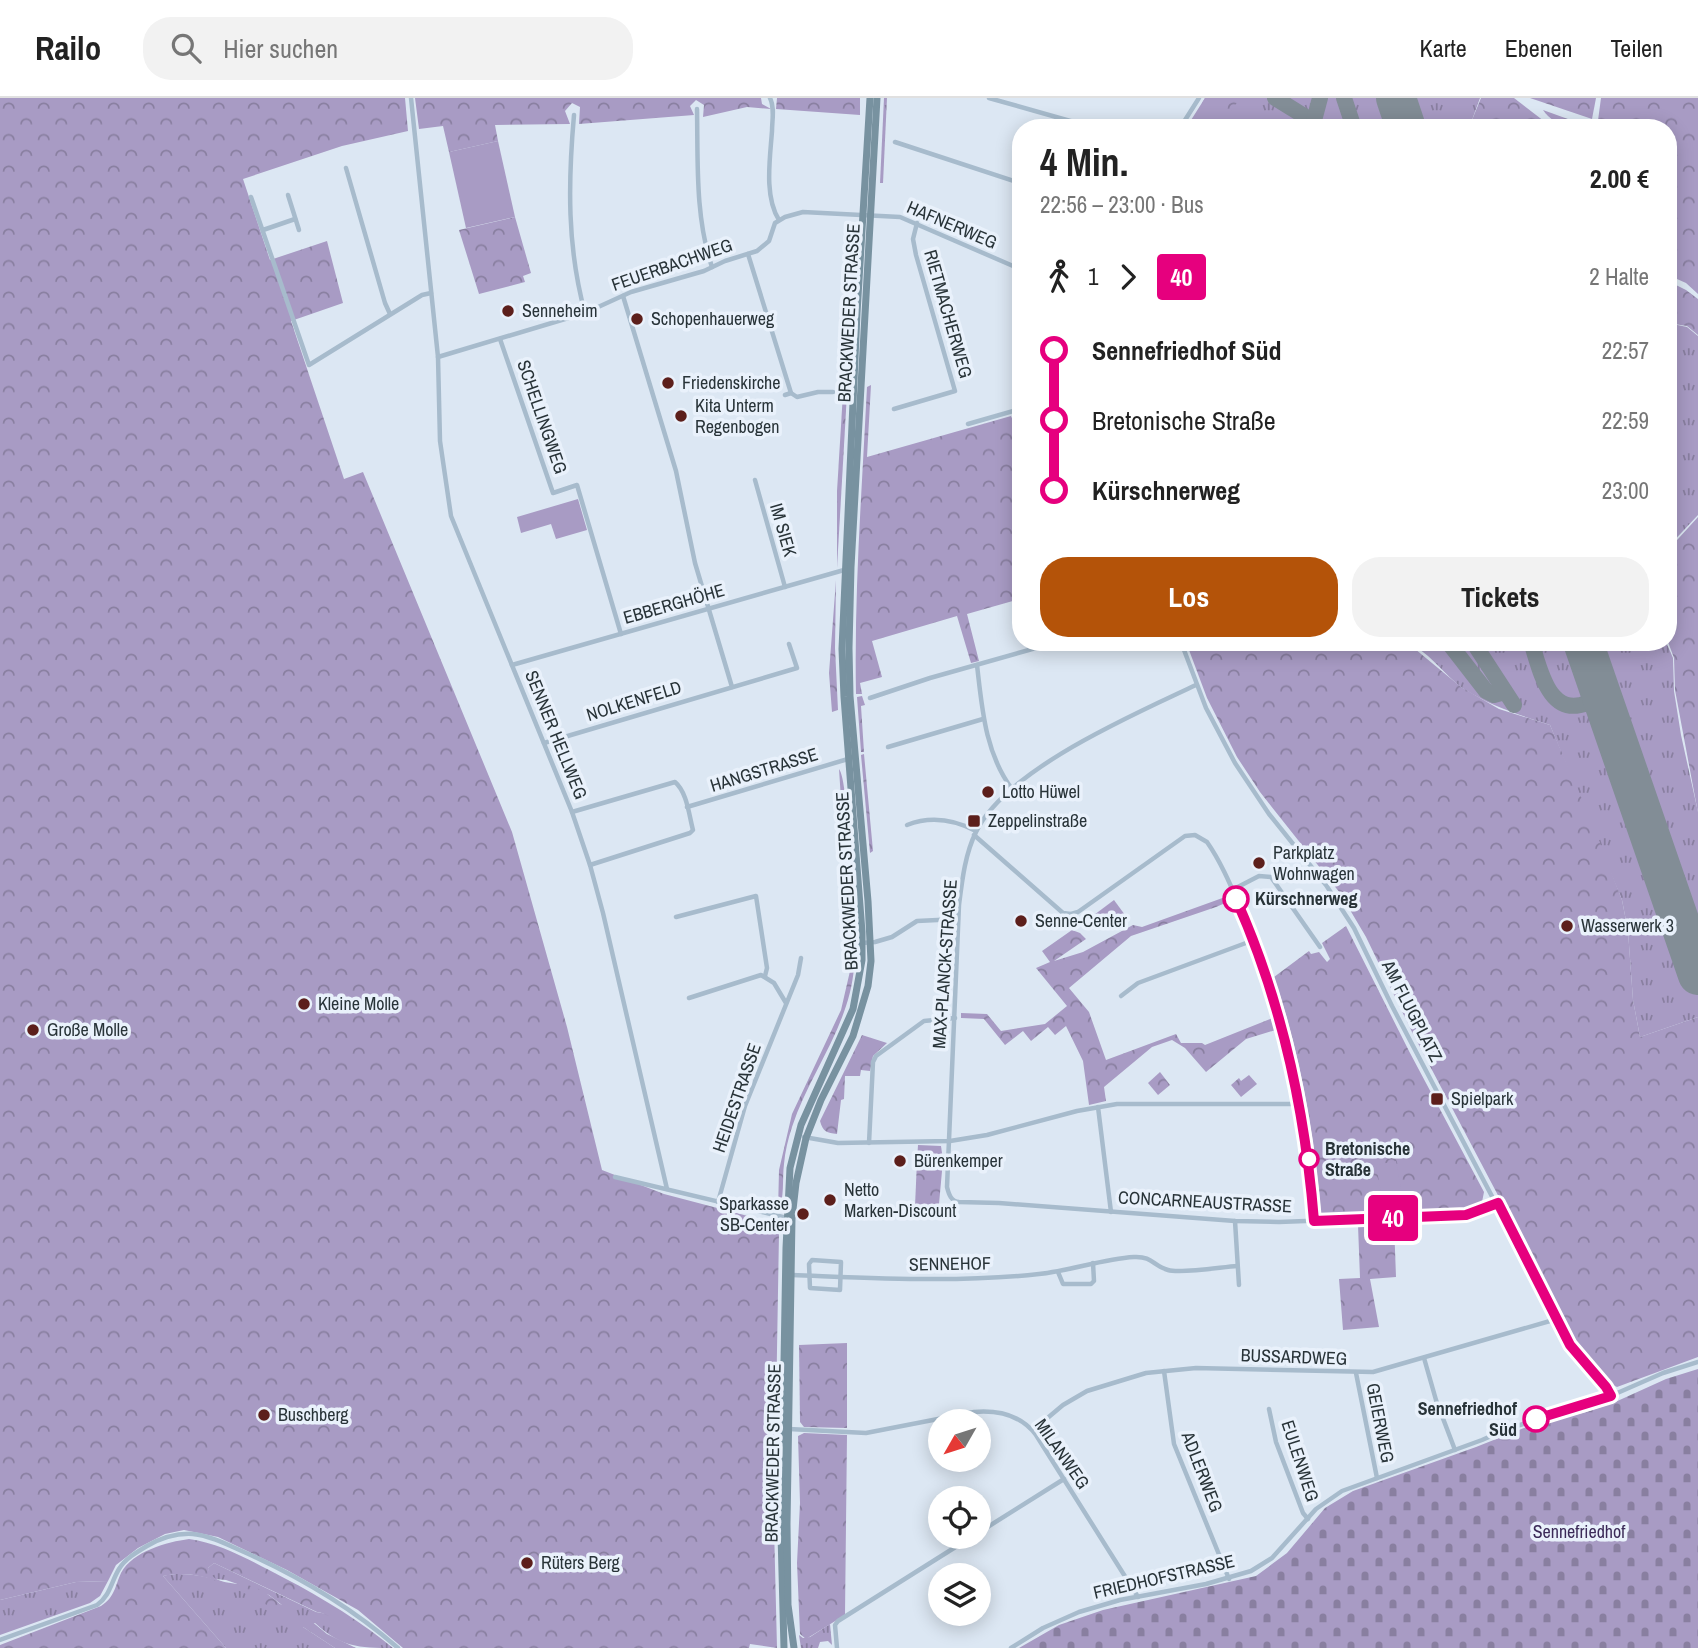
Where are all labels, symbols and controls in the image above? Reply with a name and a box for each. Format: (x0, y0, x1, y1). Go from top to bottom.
search box (143, 17, 633, 80)
text: Railo (35, 26, 101, 70)
icon: search (167, 29, 205, 67)
text: Hier suchen (223, 31, 338, 66)
text: Karte (1420, 32, 1467, 64)
text: Ebenen (1505, 32, 1572, 64)
text: Teilen (1610, 32, 1663, 64)
text: 4 Min. (1040, 137, 1128, 188)
text: 2.00 € (1590, 161, 1649, 196)
text: 22:56 – 23:00 · Bus (1040, 189, 1204, 220)
street label: HAFNERWEG (903, 194, 1001, 255)
street label: BRACKWEDER STRASSE (831, 223, 866, 403)
street label: FEUERBACHWEG (608, 232, 736, 297)
street label: RIETMACHERWEG (918, 247, 979, 381)
icon: walk (1040, 258, 1078, 296)
icon: forward (1109, 258, 1147, 296)
text: 1 (1088, 261, 1099, 292)
text: 40 (1171, 261, 1192, 293)
text: 2 Halte (1589, 261, 1649, 292)
place label: Senneheim (522, 298, 598, 323)
marker: Senneheim (500, 303, 516, 319)
place label: Schopenhauerweg (651, 306, 775, 331)
marker: Schopenhauerweg (629, 311, 645, 327)
text: Sennefriedhof Süd (1092, 333, 1282, 368)
text: 22:57 (1602, 335, 1649, 366)
street label: SCHELLINGWEG (511, 357, 574, 477)
place label: Friedenskirche (682, 370, 780, 395)
marker: Friedenskirche (660, 375, 676, 391)
place label: Kita Unterm Regenbogen (695, 393, 780, 439)
text: Bretonische Straße (1092, 403, 1276, 438)
text: 22:59 (1602, 405, 1649, 436)
marker: Kita Unterm Regenbogen (673, 408, 689, 424)
text: Kürschnerweg (1092, 473, 1240, 508)
text: 23:00 (1602, 475, 1649, 506)
street label: IM SIEK (764, 500, 803, 559)
button: Los (1040, 557, 1338, 637)
button: Tickets (1352, 557, 1649, 637)
street label: EBBERGHÖHE (620, 577, 727, 630)
street label: SENNER HELLWEG (519, 667, 594, 803)
street label: NOLKENFELD (583, 674, 685, 727)
street label: HANGSTRASSE (707, 741, 821, 798)
place label: Lotto Hüwel (1002, 779, 1080, 804)
marker: Lotto Hüwel (980, 784, 996, 800)
street label: BRACKWEDER STRASSE (829, 791, 864, 971)
place label: Zeppelinstraße (988, 808, 1087, 833)
marker: Zeppelinstraße (966, 813, 982, 829)
place label: Parkplatz Wohnwagen (1273, 840, 1355, 886)
marker: Parkplatz Wohnwagen (1251, 855, 1267, 871)
street label: MAX-PLANCK-STRASSE (926, 878, 963, 1050)
marker: Kürschnerweg (1223, 886, 1249, 912)
place label: Kürschnerweg (1255, 886, 1358, 911)
place label: Senne-Center (1035, 908, 1127, 933)
marker: Senne-Center (1013, 913, 1029, 929)
place label: Wasserwerk 3 (1581, 913, 1674, 938)
marker: Wasserwerk 3 (1559, 918, 1575, 934)
street label: AM FLUGPLATZ (1376, 955, 1449, 1066)
place label: Kleine Molle (318, 991, 399, 1016)
marker: Kleine Molle (296, 996, 312, 1012)
place label: Große Molle (47, 1017, 128, 1042)
marker: Große Molle (25, 1022, 41, 1038)
street label: HEIDESTRASSE (706, 1040, 767, 1156)
place label: Spielpark (1451, 1086, 1514, 1111)
marker: Spielpark (1429, 1091, 1445, 1107)
place label: Bretonische Straße (1325, 1136, 1410, 1182)
place label: Bürenkemper (914, 1148, 1003, 1173)
marker: Bretonische Straße (1299, 1149, 1319, 1169)
marker: Bürenkemper (892, 1153, 908, 1169)
place label: Netto Marken-Discount (844, 1177, 956, 1223)
street label: CONCARNEAUSTRASSE (1118, 1184, 1292, 1219)
place label: Sparkasse SB-Center (719, 1191, 789, 1237)
marker: Netto Marken-Discount (822, 1192, 838, 1208)
line badge: 40 (1362, 1195, 1424, 1241)
text: 40 (1382, 1202, 1404, 1234)
marker: Sparkasse SB-Center (795, 1206, 811, 1222)
street label: SENNEHOF (909, 1250, 991, 1277)
street label: BUSSARDWEG (1240, 1342, 1348, 1371)
street label: BRACKWEDER STRASSE (758, 1363, 787, 1543)
street label: GEIERWEG (1360, 1381, 1400, 1465)
place label: Sennefriedhof Süd (1418, 1396, 1517, 1442)
place label: Buschberg (278, 1402, 349, 1427)
marker: Sennefriedhof Süd (1523, 1406, 1549, 1432)
marker: Buschberg (256, 1407, 272, 1423)
north arrow (928, 1409, 990, 1472)
map controls (928, 1409, 991, 1626)
street label: MILANWEG (1029, 1414, 1096, 1494)
street label: EULENWEG (1276, 1417, 1325, 1505)
street label: ADLERWEG (1175, 1427, 1229, 1516)
button: locate (928, 1486, 991, 1549)
park label: Sennefriedhof (1533, 1519, 1626, 1544)
street label: FRIEDHOFSTRASSE (1091, 1548, 1237, 1605)
place label: Rüters Berg (541, 1550, 621, 1575)
marker: Rüters Berg (519, 1555, 535, 1571)
button: layers (928, 1563, 991, 1626)

